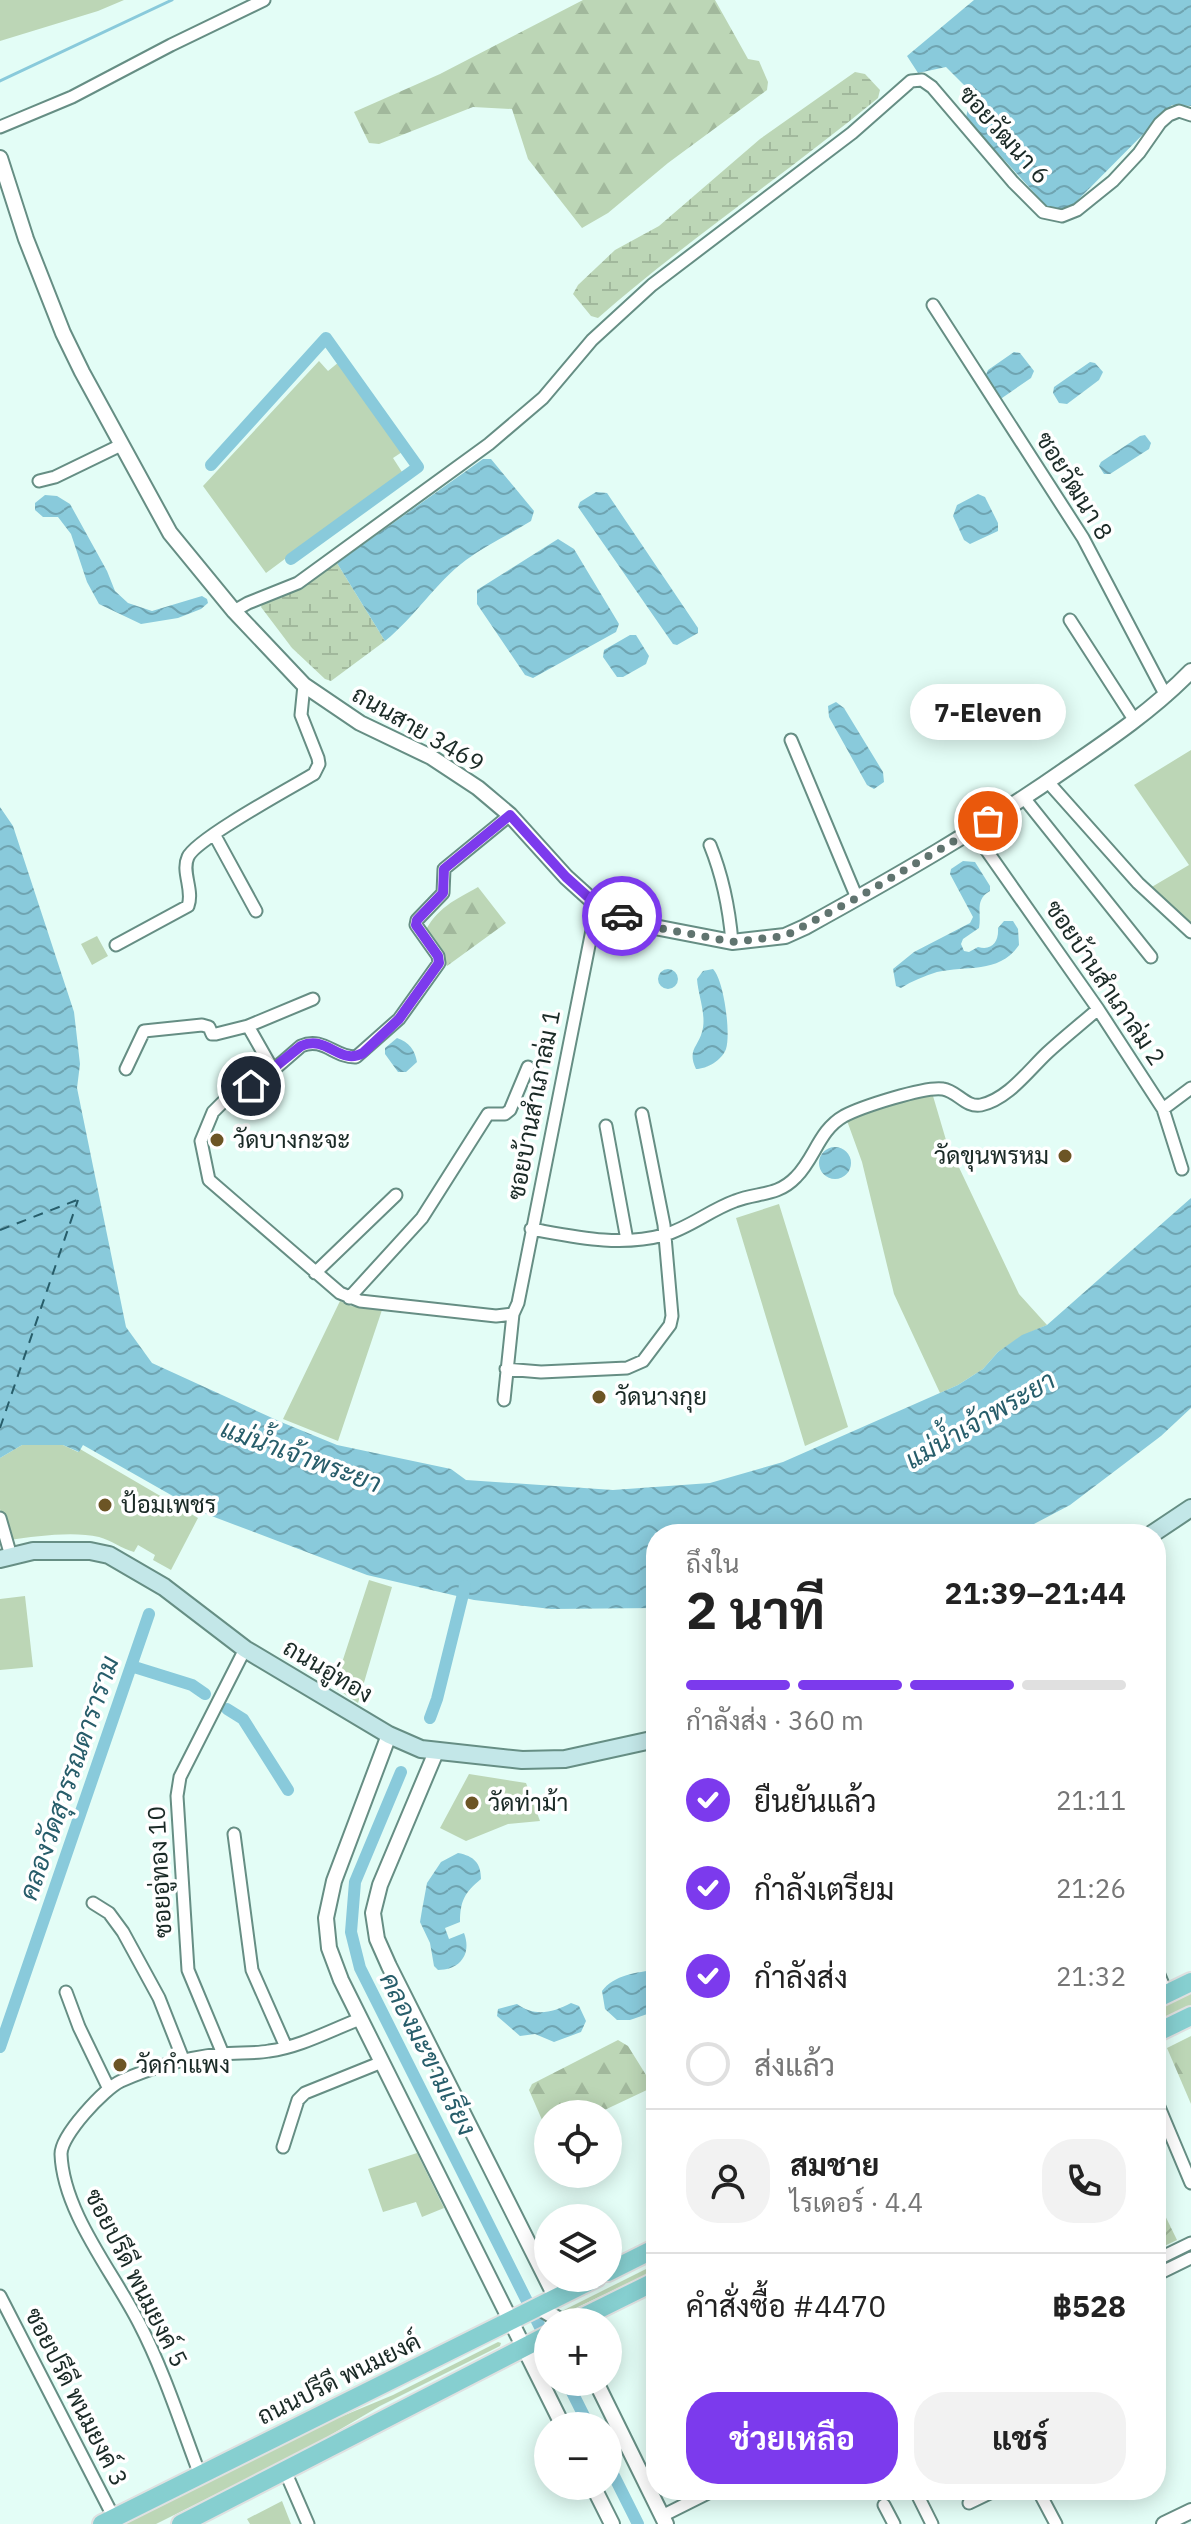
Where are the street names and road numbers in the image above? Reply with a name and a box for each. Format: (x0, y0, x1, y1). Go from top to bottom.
street label: ซอยวัฒนา 6 (952, 78, 1057, 190)
street label: ซอยวัฒนา 8 (1029, 425, 1121, 546)
street label: ถนนสาย 3469 (347, 678, 490, 779)
street label: ซอยบ้านสำเภาล่ม 2 (1039, 893, 1173, 1071)
street label: ซอยบ้านสำเภาล่ม 1 (499, 1007, 567, 1203)
street label: ถนนอู่ทอง (277, 1631, 379, 1711)
street label: ซอยอู่ทอง 10 (140, 1805, 180, 1939)
street label: ซอยปรีดี พนมยงค์ 5 (78, 2183, 196, 2372)
street label: ซอยปรีดี พนมยงค์ 3 (18, 2302, 136, 2491)
street label: ถนนปรีดี พนมยงค์ (251, 2325, 426, 2432)

